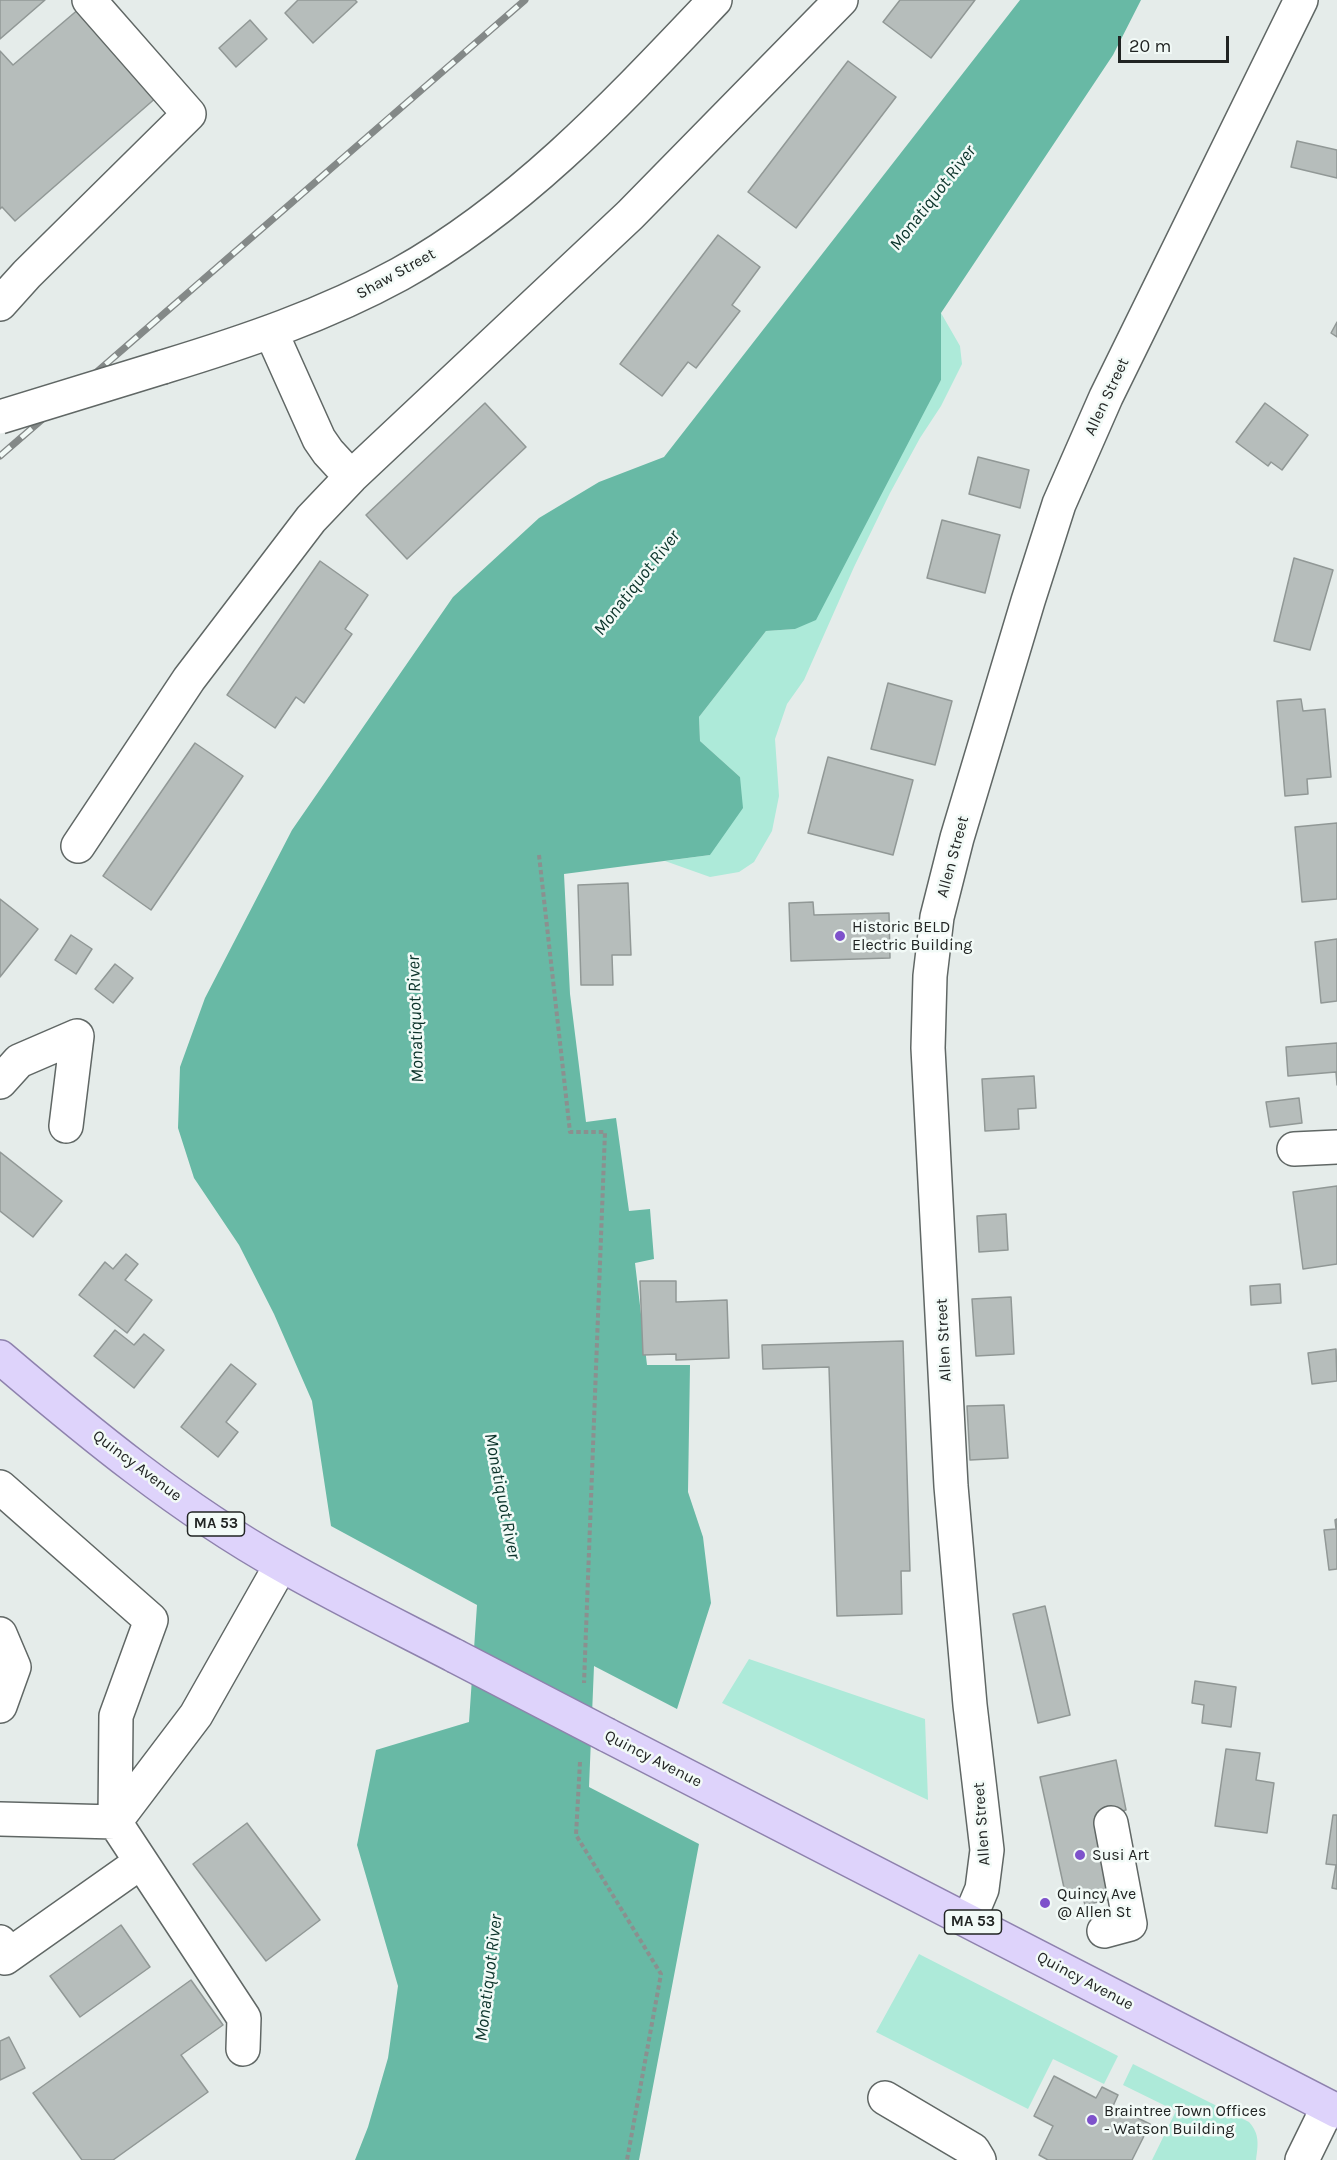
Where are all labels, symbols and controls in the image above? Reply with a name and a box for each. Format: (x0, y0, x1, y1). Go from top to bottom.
scale bar (1121, 24, 1232, 62)
text: 20 m (1129, 35, 1171, 57)
water label: Monatiquot River (885, 141, 981, 255)
street label: Shaw Street (353, 244, 439, 304)
street label: Allen Street (1081, 355, 1133, 439)
water label: Monatiquot River (589, 526, 685, 640)
street label: Allen Street (933, 814, 973, 900)
place label: Historic BELD Electric Building (852, 917, 972, 955)
marker: Historic BELD Electric Building (833, 929, 847, 943)
water label: Monatiquot River (403, 955, 429, 1083)
street label: Allen Street (932, 1298, 956, 1382)
street label: Quincy Avenue (89, 1426, 185, 1506)
water label: Monatiquot River (479, 1431, 525, 1561)
road number: MA 53 (188, 1512, 244, 1536)
street label: Quincy Avenue (601, 1726, 705, 1792)
street label: Allen Street (970, 1782, 994, 1866)
place label: Susi Art (1092, 1845, 1149, 1865)
marker: Susi Art (1073, 1848, 1087, 1862)
place label: Quincy Ave @ Allen St (1057, 1884, 1136, 1922)
marker: Quincy Ave @ Allen St (1038, 1896, 1052, 1910)
road number: MA 53 (944, 1910, 1002, 1934)
water label: Monatiquot River (470, 1913, 508, 2043)
street label: Quincy Avenue (1033, 1947, 1137, 2015)
place label: Braintree Town Offices - Watson Building (1104, 2101, 1266, 2139)
marker: Braintree Town Offices - Watson Building (1085, 2113, 1099, 2127)

